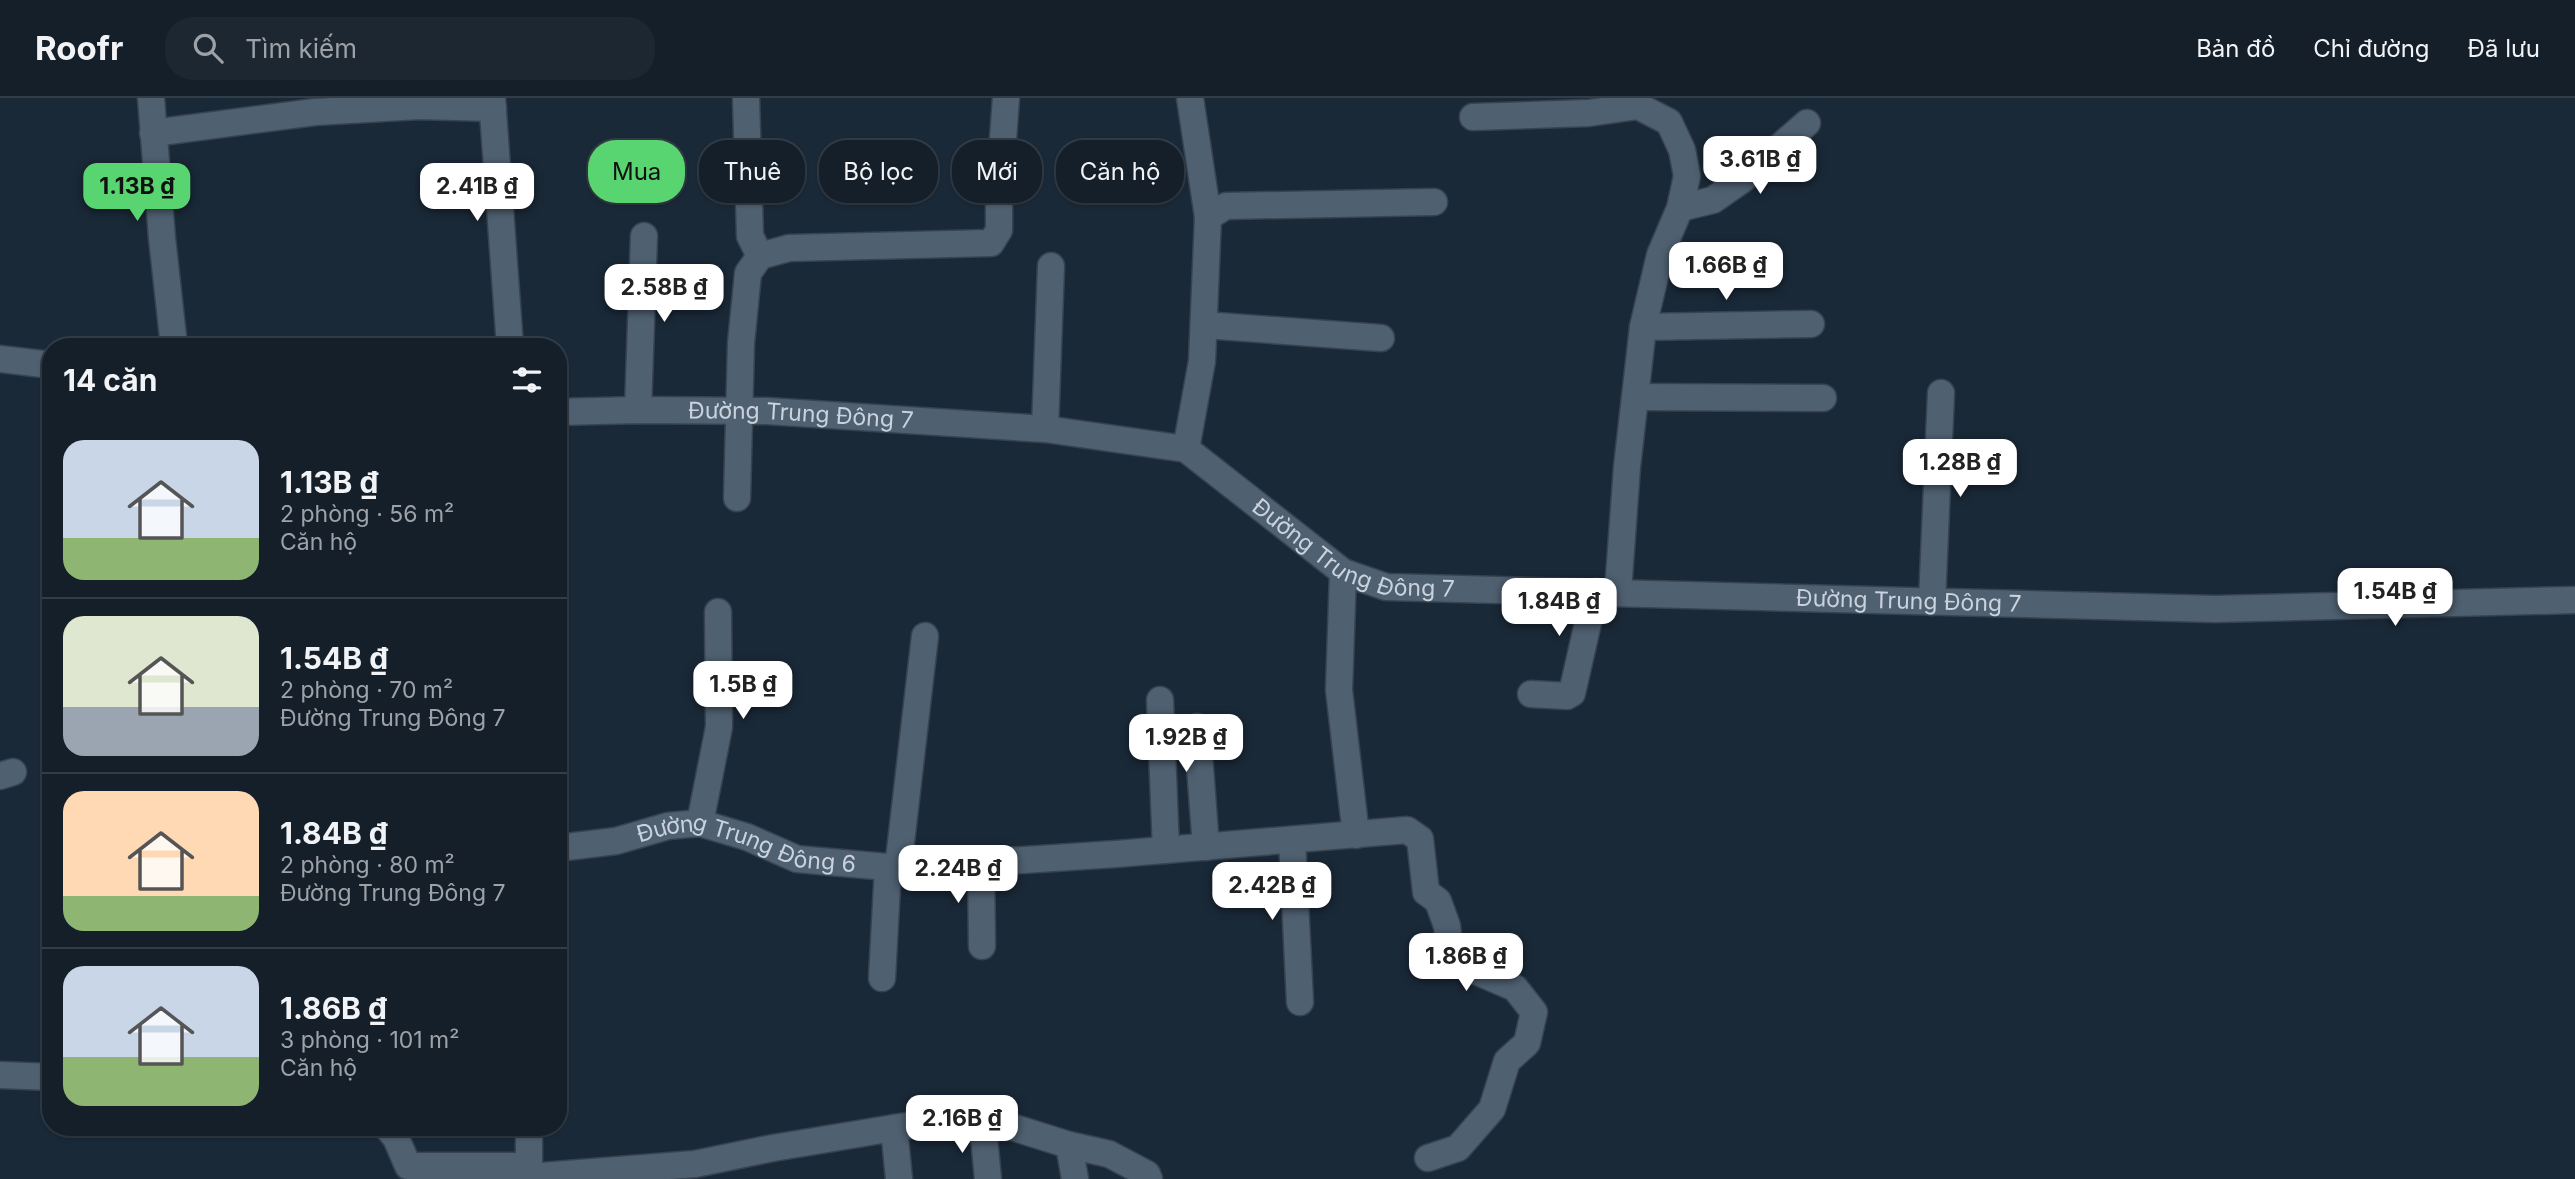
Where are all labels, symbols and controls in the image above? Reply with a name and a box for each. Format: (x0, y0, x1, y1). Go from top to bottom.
search box (165, 17, 655, 80)
text: Roofr (35, 28, 123, 68)
icon: search (189, 29, 227, 67)
text: Tìm kiếm (245, 33, 357, 64)
text: Bản đồ (2196, 34, 2275, 63)
text: Chỉ đường (2313, 34, 2430, 63)
text: Đã lưu (2468, 34, 2540, 63)
pin: 3.61B ₫ (1695, 136, 1825, 196)
chip: Mua (588, 140, 685, 203)
chip: Thuê (699, 140, 805, 203)
chip: Bộ lọc (819, 140, 938, 203)
chip: Mới (952, 140, 1042, 203)
chip: Căn hộ (1056, 140, 1184, 203)
text: 3.61B ₫ (1719, 145, 1801, 173)
pin: 1.13B ₫ (72, 164, 202, 223)
pin: 2.41B ₫ (412, 164, 542, 223)
text: 1.13B ₫ (99, 172, 175, 200)
text: 2.41B ₫ (436, 172, 518, 200)
pin: 1.66B ₫ (1661, 242, 1791, 302)
text: 1.66B ₫ (1685, 251, 1767, 279)
pin: 2.58B ₫ (599, 264, 729, 324)
text: 2.58B ₫ (621, 273, 707, 301)
icon: filters (508, 361, 546, 399)
text: 14 căn (63, 362, 157, 398)
street label: Đường Trung Đông 7 (688, 396, 914, 434)
pin: 1.28B ₫ (1895, 440, 2025, 499)
text: 1.28B ₫ (1919, 448, 2001, 476)
text: 1.13B ₫ (280, 464, 378, 500)
icon: home (119, 468, 203, 552)
street label: Đường Trung Đông 7 (1247, 492, 1455, 603)
text: 2 phòng · 56 m² (280, 500, 454, 528)
text: Căn hộ (280, 528, 357, 556)
pin: 1.54B ₫ (2330, 568, 2460, 628)
text: 1.54B ₫ (2354, 577, 2436, 605)
pin: 1.84B ₫ (1494, 578, 1624, 638)
street label: Đường Trung Đông 7 (1796, 584, 2022, 618)
text: 1.84B ₫ (1518, 587, 1600, 615)
text: 1.54B ₫ (280, 640, 388, 676)
icon: home (119, 644, 203, 728)
pin: 1.5B ₫ (686, 662, 800, 721)
text: 1.5B ₫ (709, 670, 777, 698)
text: 2 phòng · 70 m² (280, 676, 453, 704)
text: Đường Trung Đông 7 (280, 704, 506, 732)
pin: 1.92B ₫ (1121, 714, 1251, 774)
text: 1.92B ₫ (1145, 723, 1227, 751)
street label: Đường Trung Đông 6 (633, 808, 857, 878)
text: 1.84B ₫ (280, 815, 388, 851)
icon: home (119, 819, 203, 903)
pin: 2.24B ₫ (893, 846, 1023, 905)
text: 2 phòng · 80 m² (280, 851, 455, 879)
text: 2.24B ₫ (914, 854, 1002, 882)
pin: 2.42B ₫ (1207, 862, 1337, 922)
text: 2.42B ₫ (1228, 871, 1316, 899)
text: Đường Trung Đông 7 (280, 879, 506, 907)
pin: 1.86B ₫ (1401, 934, 1531, 993)
text: 1.86B ₫ (1425, 942, 1507, 970)
text: 1.86B ₫ (280, 990, 387, 1026)
icon: home (119, 994, 203, 1078)
text: 3 phòng · 101 m² (280, 1026, 459, 1054)
text: Căn hộ (280, 1054, 357, 1082)
pin: 2.16B ₫ (897, 1096, 1027, 1155)
text: 2.16B ₫ (922, 1104, 1002, 1132)

